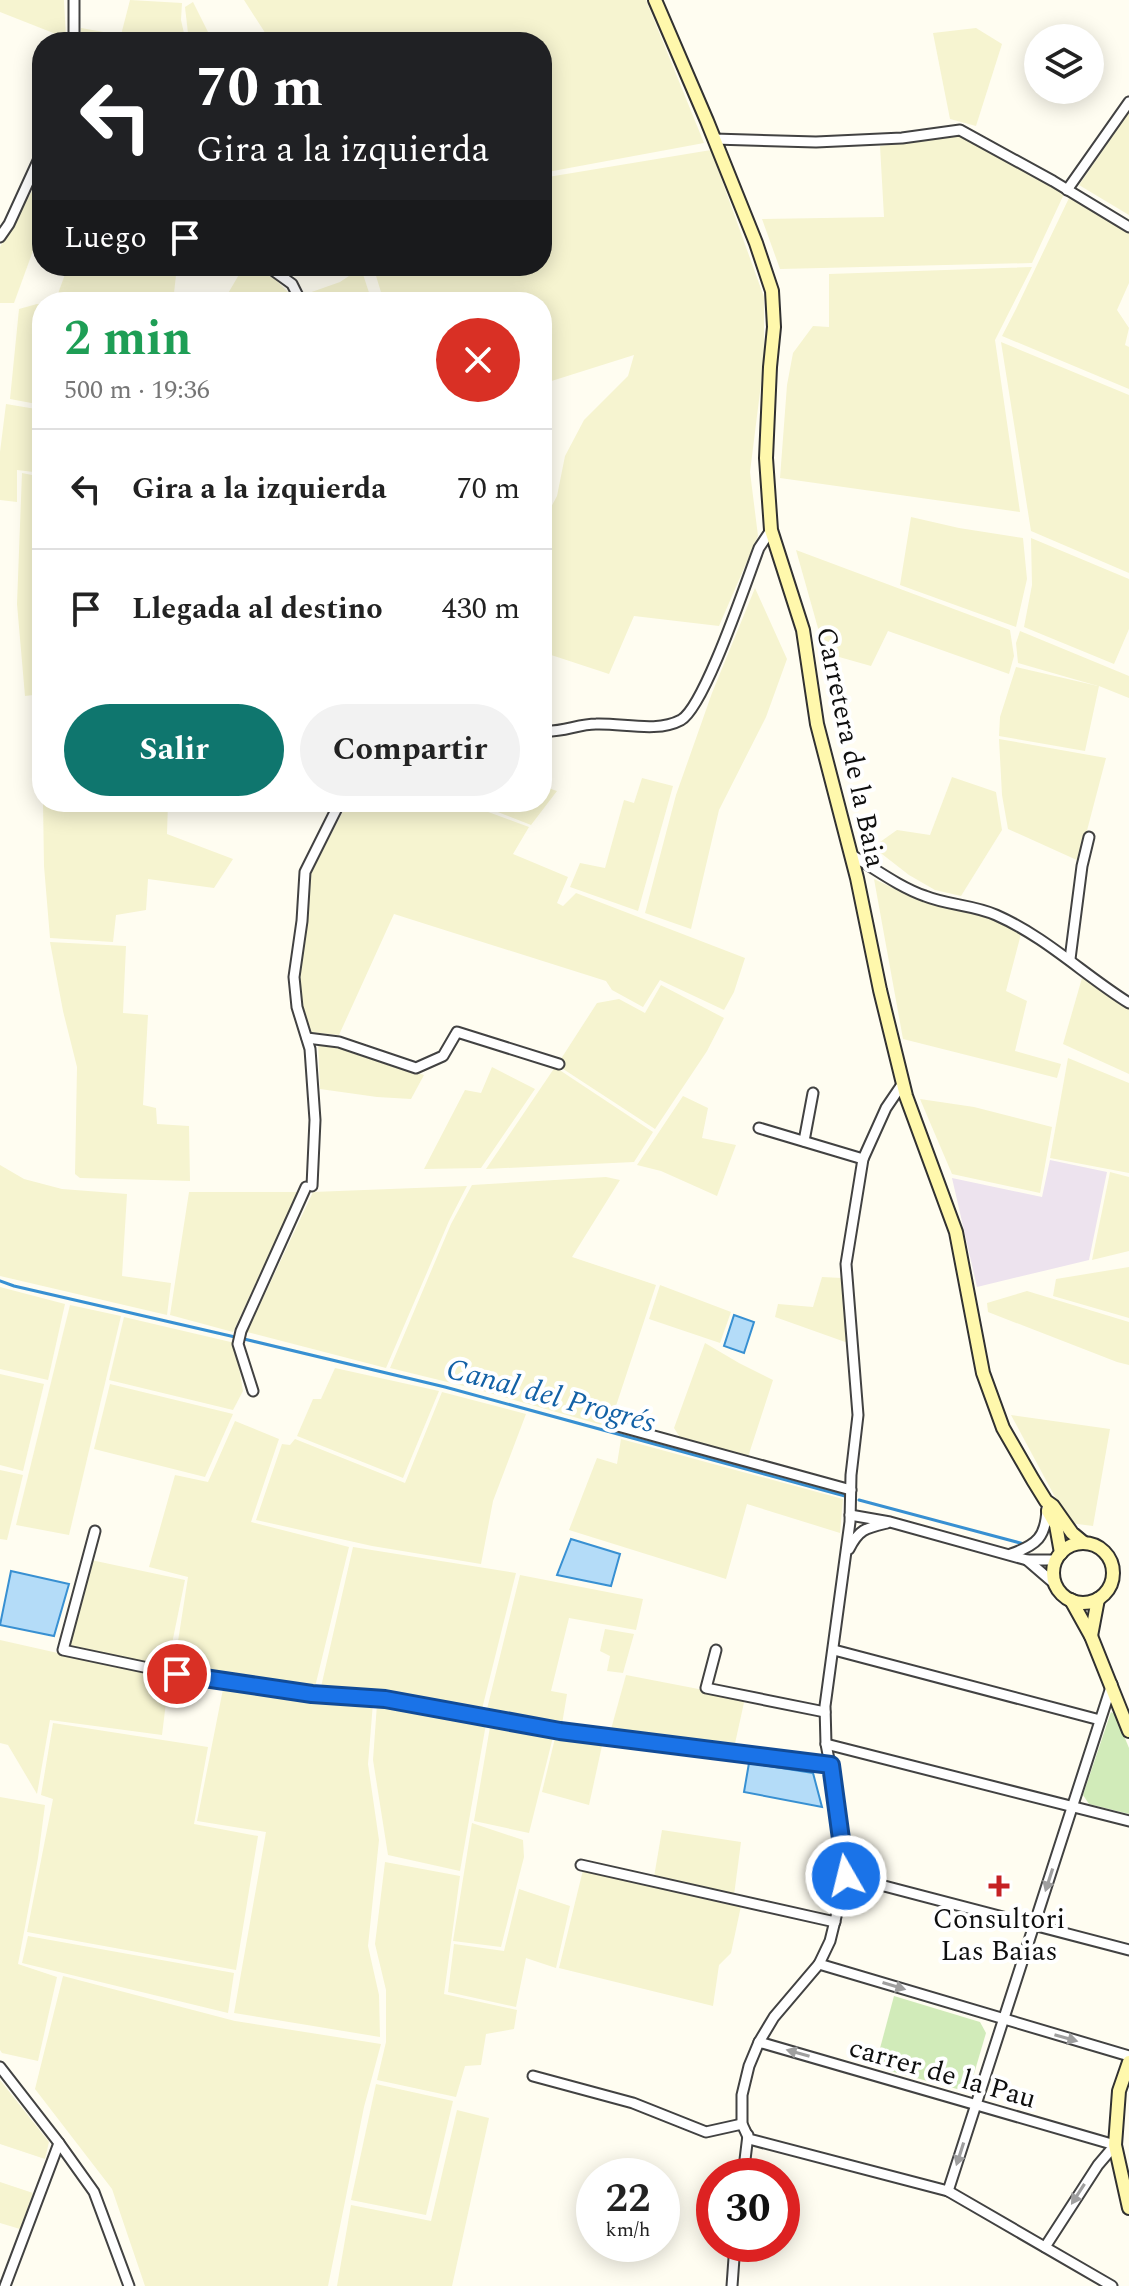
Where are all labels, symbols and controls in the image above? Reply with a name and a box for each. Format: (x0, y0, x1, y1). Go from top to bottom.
map controls (1024, 24, 1104, 104)
button: layers (1024, 24, 1104, 104)
text: 70 m (196, 46, 323, 131)
icon: left (64, 64, 168, 168)
text: Gira a la izquierda (196, 123, 489, 178)
text: Luego (64, 215, 147, 261)
icon: arrive (163, 216, 207, 260)
text: 2 min (64, 303, 192, 376)
button: close (436, 318, 520, 402)
text: 500 m · 19:36 (64, 370, 210, 410)
text: Gira a la izquierda (132, 466, 387, 512)
text: 70 m (457, 466, 520, 512)
icon: left (64, 467, 108, 511)
text: Llegada al destino (132, 586, 383, 632)
text: 430 m (442, 586, 520, 632)
icon: arrive (64, 587, 108, 631)
street label: Carretera de la Baia (804, 623, 897, 872)
button: Salir (64, 704, 284, 796)
button: Compartir (300, 704, 520, 796)
water label: Canal del Progrés (441, 1346, 661, 1446)
pin (143, 1640, 211, 1708)
icon: arrive (155, 1652, 199, 1696)
position arrow (804, 1834, 888, 1918)
one-way arrow (1042, 1868, 1055, 1892)
marker: Consultori Las Baias (988, 1875, 1010, 1897)
place label: Consultori Las Baias (933, 1898, 1065, 1973)
one-way arrow (882, 1980, 906, 1993)
street label: carrer de la Pau (844, 2026, 1041, 2121)
one-way arrow (1055, 2032, 1079, 2045)
one-way arrow (786, 2046, 810, 2059)
one-way arrow (953, 2142, 965, 2166)
speed limit sign: 30 (696, 2158, 800, 2262)
text: 22 (606, 2169, 650, 2230)
one-way arrow (1071, 2184, 1086, 2205)
text: km/h (606, 2215, 651, 2245)

